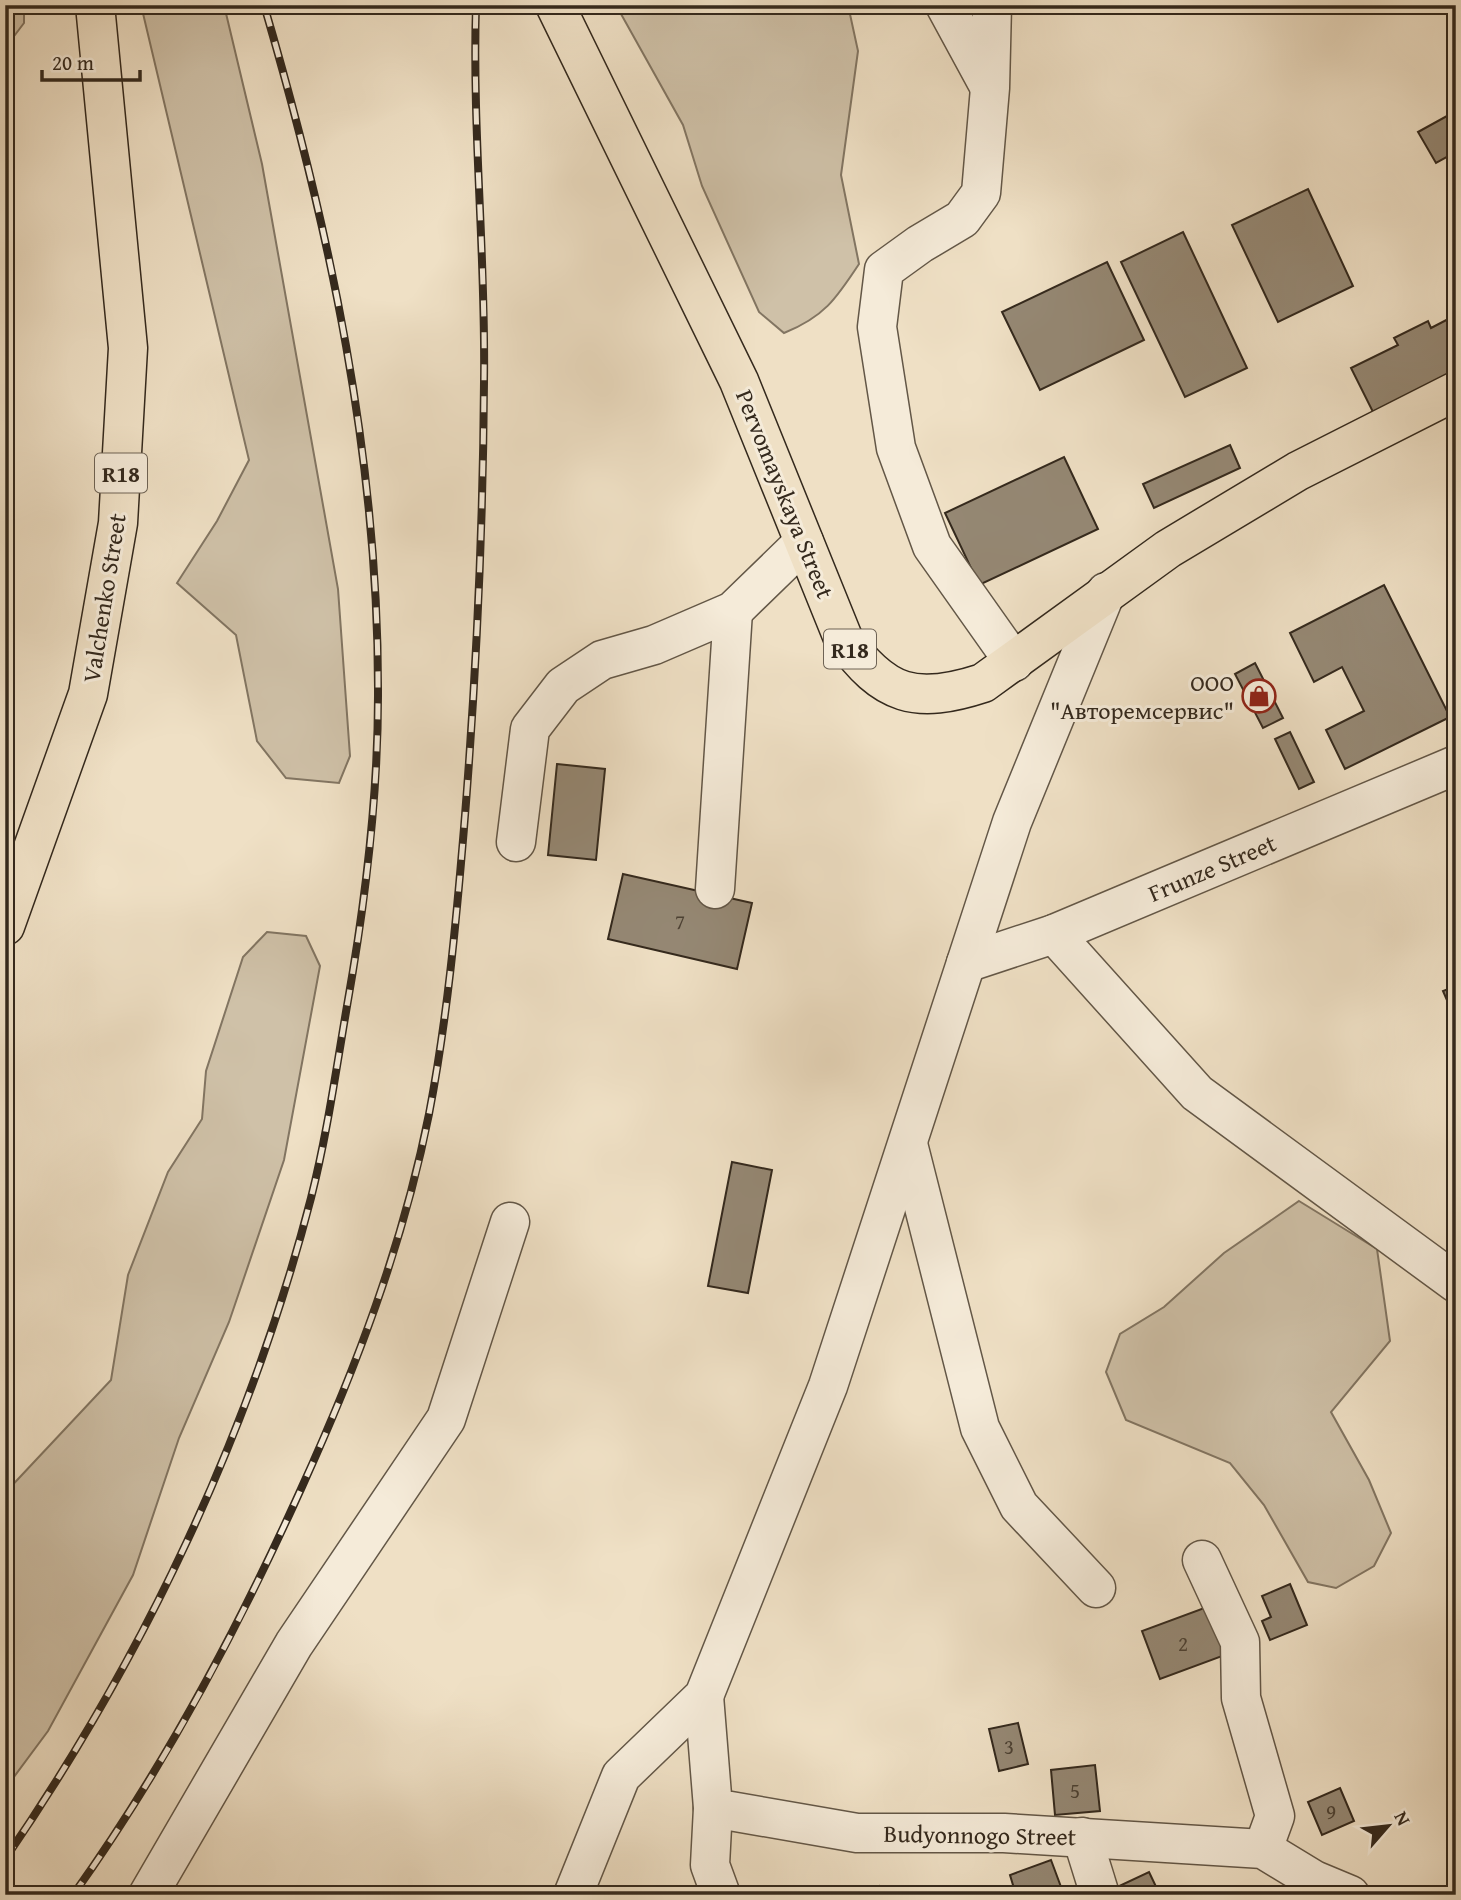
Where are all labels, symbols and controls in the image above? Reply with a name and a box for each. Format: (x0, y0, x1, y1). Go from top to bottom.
scale bar (42, 38, 140, 82)
text: 20 m (52, 47, 94, 78)
street label: Pervomayskaya Street (727, 384, 843, 604)
road number: R18 (95, 453, 147, 492)
street label: Valchenko Street (73, 510, 135, 685)
road number: R18 (824, 629, 876, 668)
place label: ООО "Авторемсервис" (1050, 665, 1234, 728)
shop icon: ООО "Авторемсервис" (1240, 677, 1278, 715)
street label: Frunze Street (1143, 825, 1282, 911)
house number: 7 (675, 906, 685, 937)
house number: 2 (1178, 1628, 1188, 1659)
house number: 3 (1004, 1731, 1014, 1762)
house number: 5 (1070, 1775, 1080, 1806)
north arrow (1352, 1792, 1422, 1862)
house number: 9 (1326, 1796, 1336, 1827)
text: N (1388, 1806, 1418, 1830)
street label: Budyonnogo Street (883, 1816, 1077, 1854)

